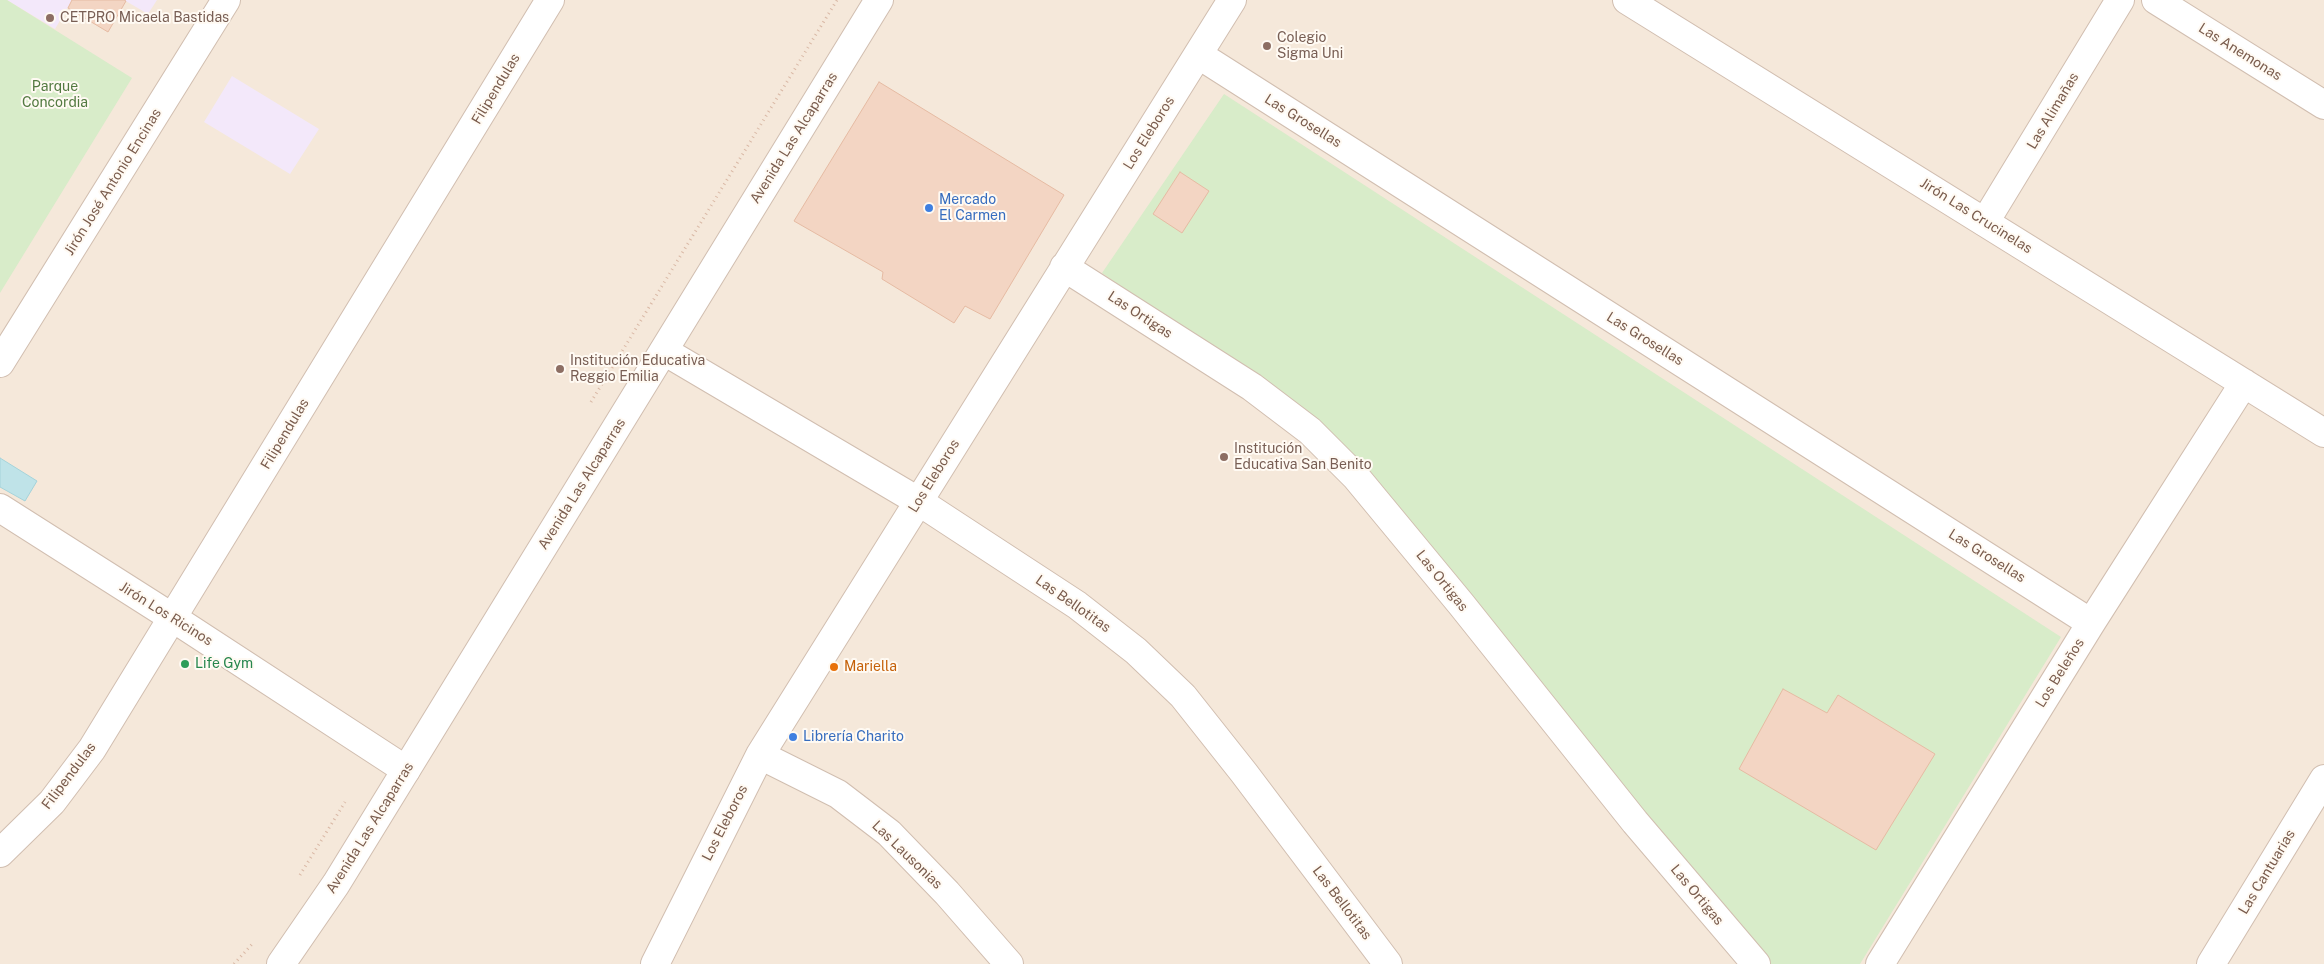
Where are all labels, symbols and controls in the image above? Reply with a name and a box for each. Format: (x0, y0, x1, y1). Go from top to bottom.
place label: CETPRO Micaela Bastidas (60, 10, 229, 26)
marker: CETPRO Micaela Bastidas (44, 12, 56, 24)
street label: Las Anemonas (2195, 20, 2285, 84)
place label: Colegio Sigma Uni (1277, 30, 1343, 62)
marker: Colegio Sigma Uni (1261, 40, 1273, 52)
street label: Filipendulas (468, 51, 524, 127)
street label: Avenida Las Alcaparras (747, 69, 841, 207)
street label: Las Alimañas (2024, 70, 2082, 152)
park label: Parque Concordia (22, 79, 88, 111)
street label: Las Grosellas (1261, 91, 1345, 151)
street label: Los Eleboros (1120, 93, 1178, 173)
street label: Jirón José Antonio Encinas (61, 106, 165, 258)
street label: Jirón Las Crucinelas (1917, 175, 2035, 257)
place label: Mercado El Carmen (939, 192, 1006, 224)
marker: Mercado El Carmen (923, 202, 935, 214)
street label: Las Ortigas (1105, 288, 1175, 342)
street label: Las Grosellas (1603, 309, 1687, 369)
place label: Institución Educativa Reggio Emilia (570, 353, 705, 386)
marker: Institución Educativa Reggio Emilia (554, 363, 566, 375)
street label: Filipendulas (257, 396, 313, 472)
street label: Avenida Las Alcaparras (535, 415, 629, 553)
street label: Los Eleboros (905, 436, 963, 516)
place label: Institución Educativa San Benito (1234, 441, 1372, 474)
marker: Institución Educativa San Benito (1218, 451, 1230, 463)
street label: Las Grosellas (1945, 526, 2029, 586)
street label: Las Ortigas (1412, 547, 1472, 615)
street label: Las Bellotitas (1032, 572, 1114, 636)
street label: Jirón Los Ricinos (116, 579, 216, 649)
street label: Los Beleños (2032, 635, 2088, 711)
place label: Life Gym (195, 656, 253, 672)
marker: Life Gym (179, 658, 191, 670)
place label: Mariella (844, 659, 897, 675)
marker: Mariella (828, 661, 840, 673)
place label: Librería Charito (803, 729, 904, 745)
marker: Librería Charito (787, 731, 799, 743)
street label: Filipendulas (38, 739, 100, 813)
street label: Avenida Las Alcaparras (323, 759, 417, 897)
street label: Los Eleboros (699, 782, 751, 864)
street label: Las Lausonias (868, 817, 946, 893)
street label: Las Cantuarias (2235, 827, 2299, 917)
street label: Las Ortigas (1667, 861, 1727, 929)
street label: Las Bellotitas (1309, 863, 1375, 943)

